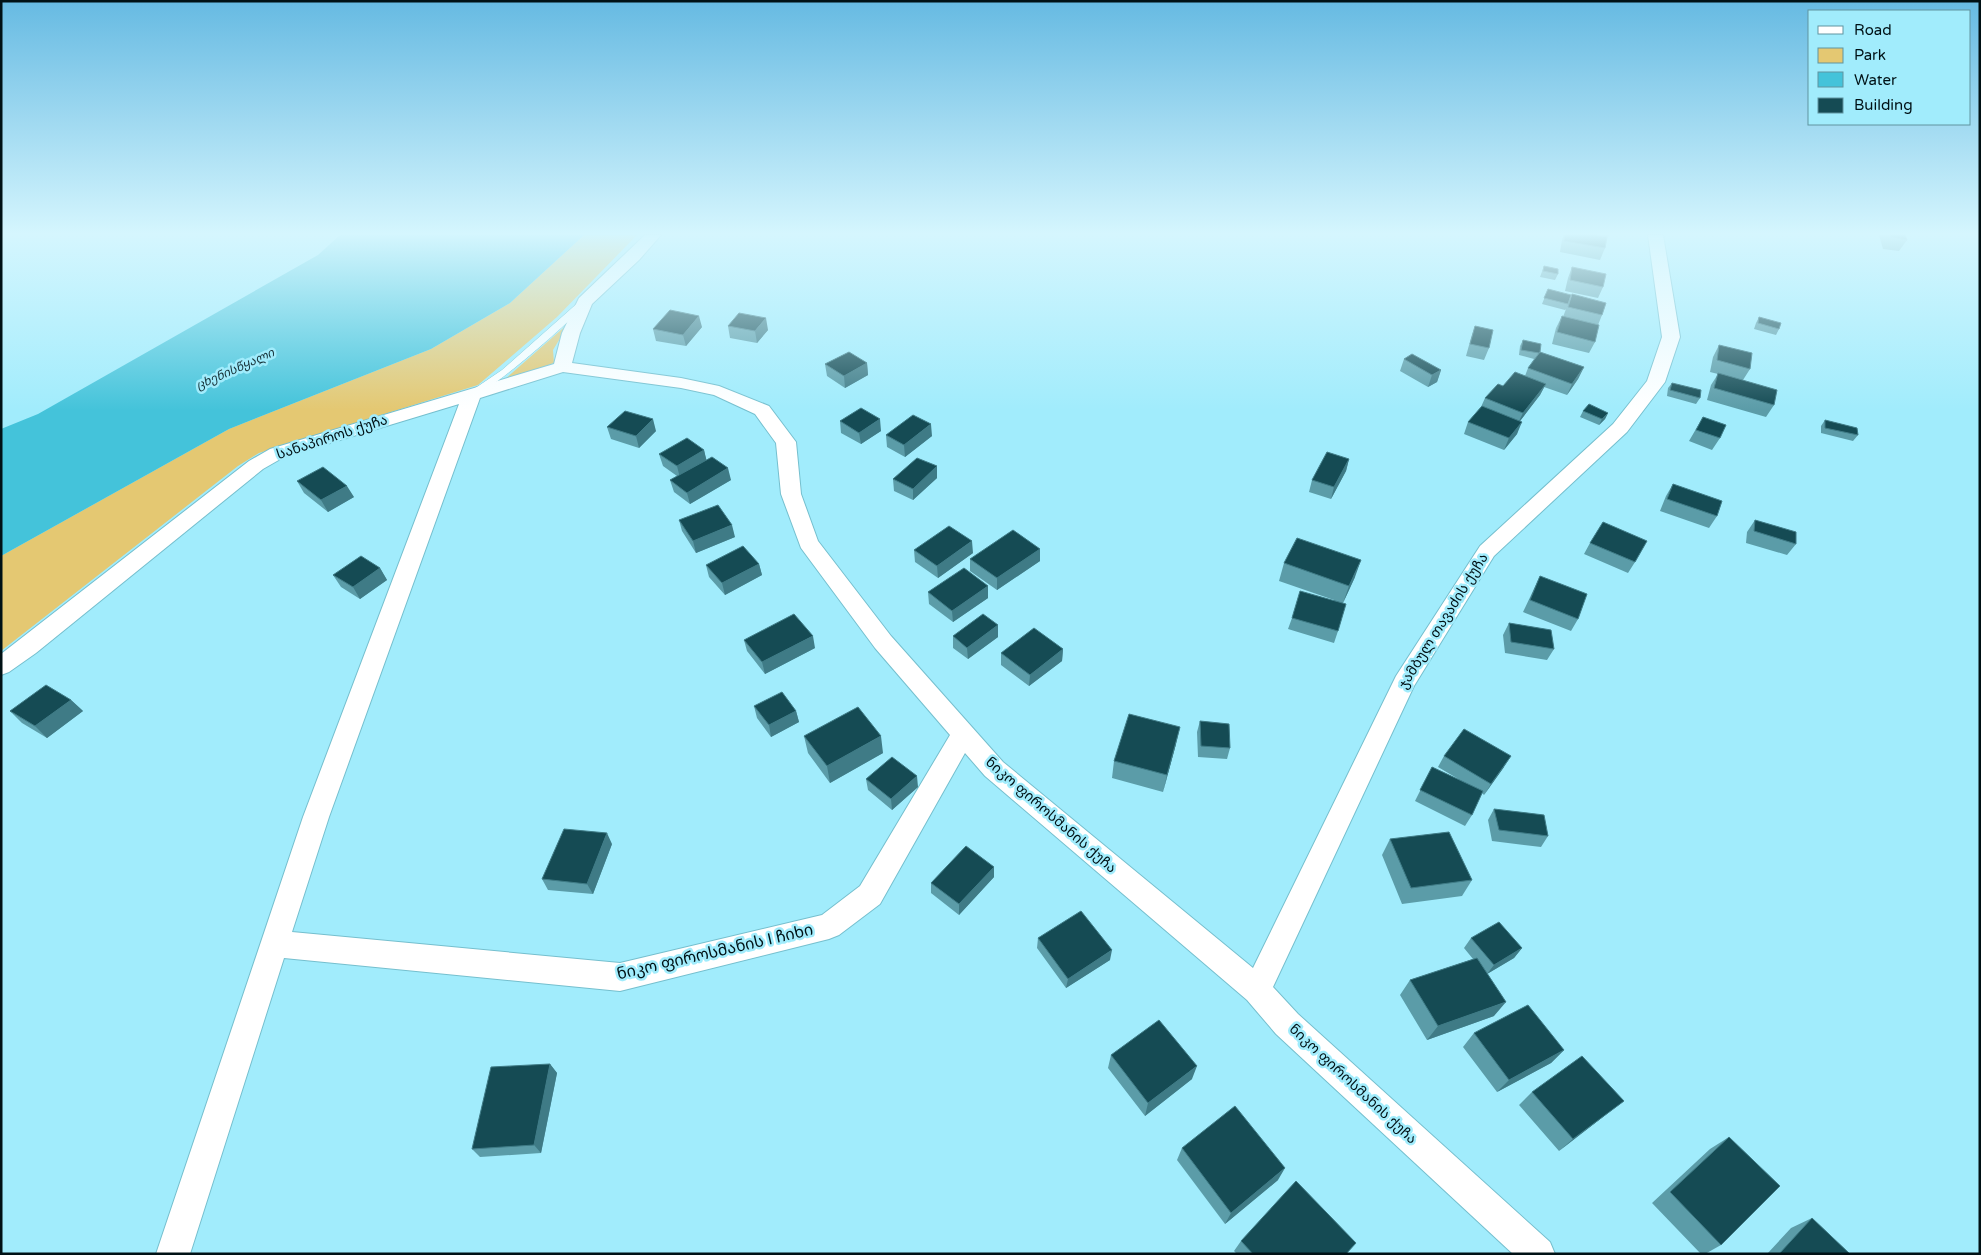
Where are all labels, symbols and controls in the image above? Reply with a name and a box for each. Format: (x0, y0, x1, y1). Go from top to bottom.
legend (1808, 10, 1971, 125)
text: Road (1854, 21, 1892, 39)
text: Park (1854, 46, 1886, 64)
text: Water (1854, 71, 1897, 89)
text: Building (1854, 96, 1913, 114)
water label: ცხენისწყალი (194, 345, 277, 393)
street label: სანაპიროს ქუჩა (274, 411, 390, 463)
street label: ჯამბულ თავაძის ქუჩა (1394, 550, 1492, 692)
street label: ნიკო ფიროსმანის ქუჩა (982, 754, 1120, 876)
street label: ნიკო ფიროსმანის I ჩიხი (615, 920, 815, 984)
street label: ნიკო ფიროსმანის ქუჩა (1286, 1021, 1420, 1147)

